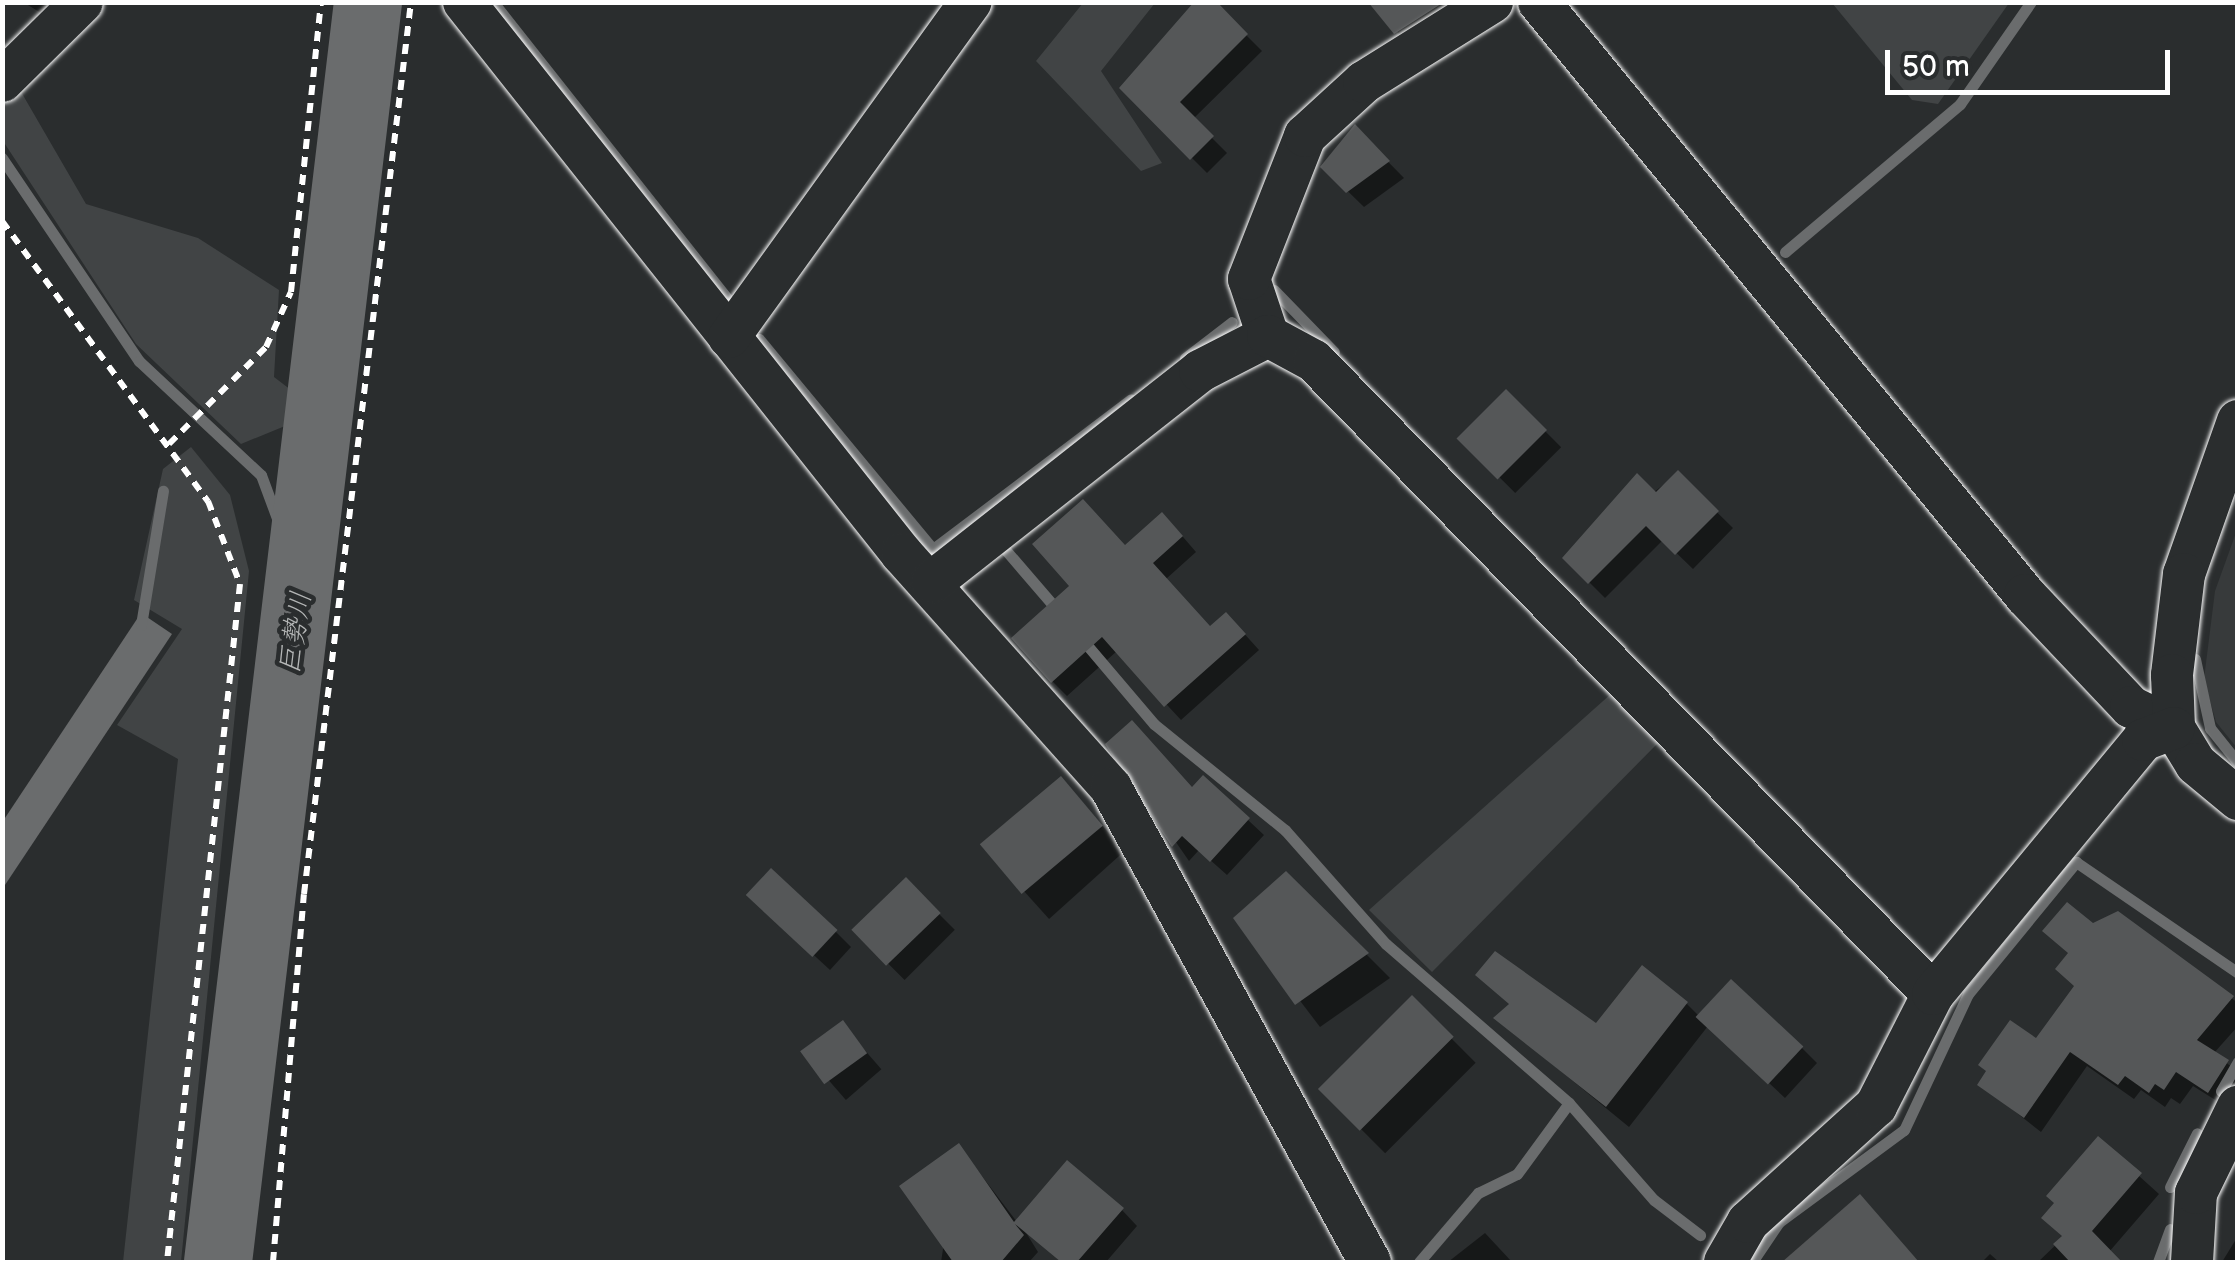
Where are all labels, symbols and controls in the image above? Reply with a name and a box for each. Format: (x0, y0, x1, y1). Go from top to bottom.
scale bar (1890, 30, 2175, 92)
text: 50 m (1902, 49, 1970, 85)
water label: 巨勢川 (273, 589, 319, 677)

